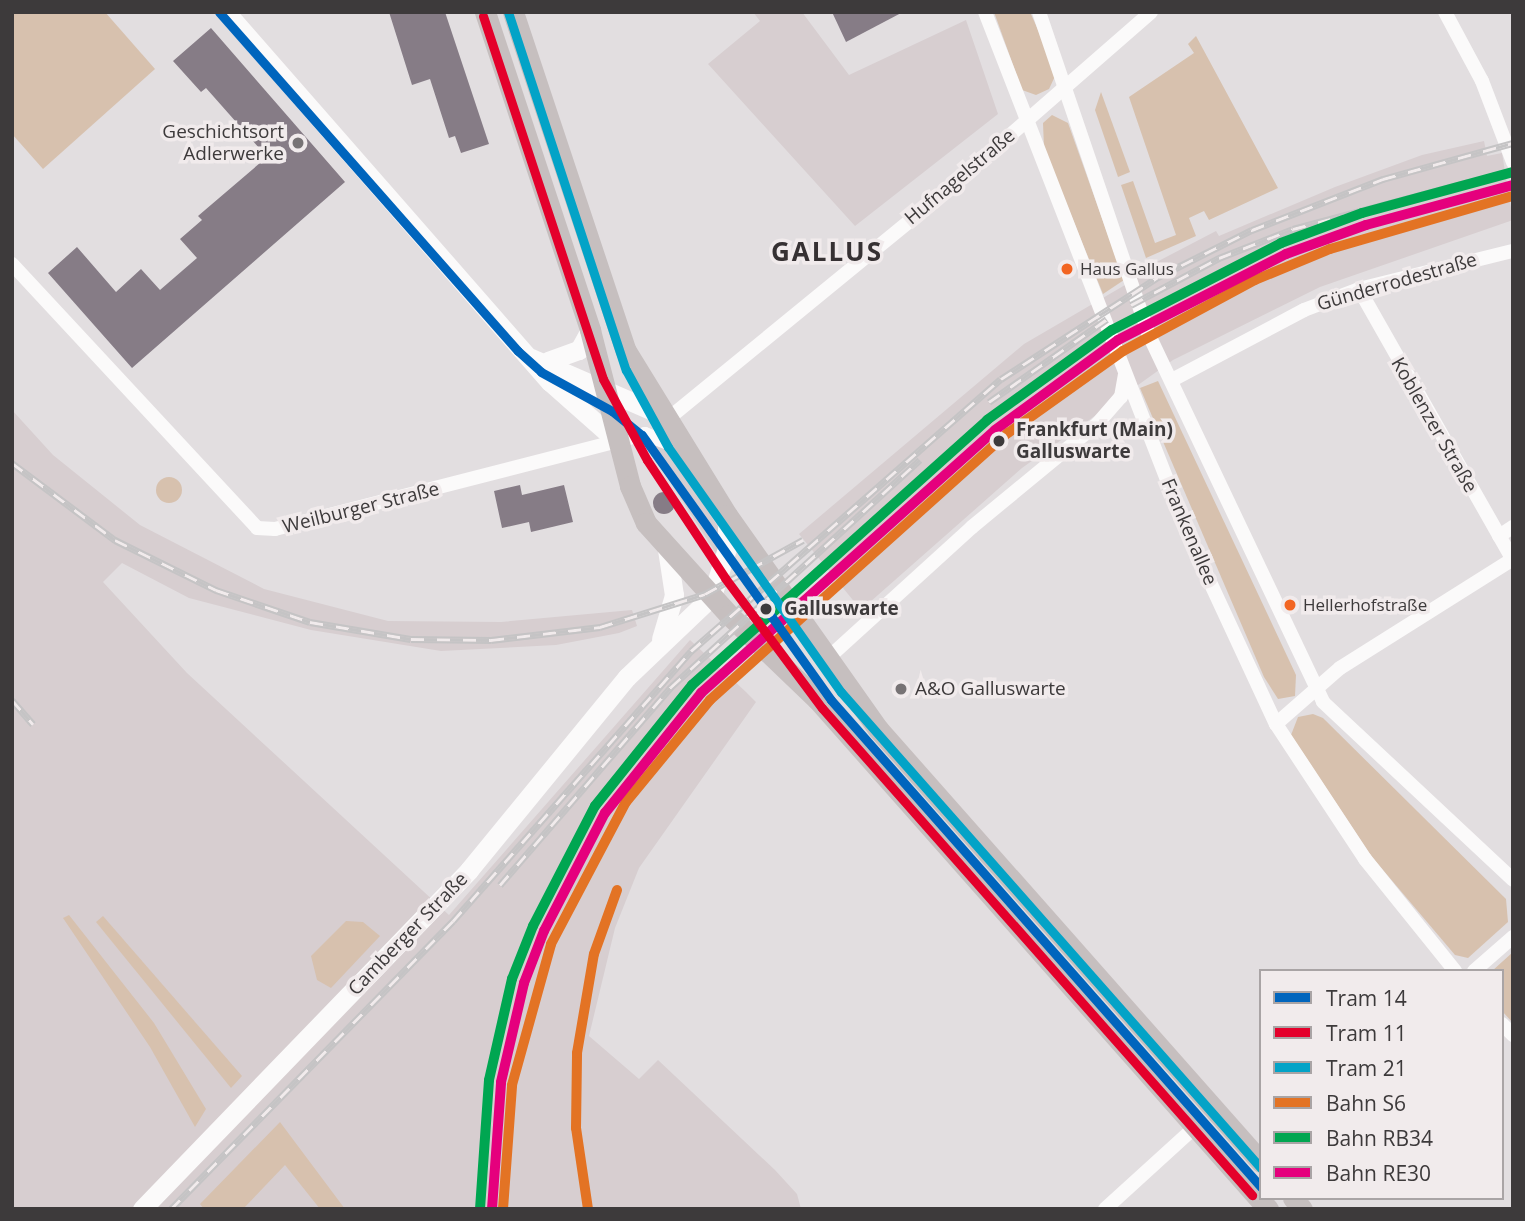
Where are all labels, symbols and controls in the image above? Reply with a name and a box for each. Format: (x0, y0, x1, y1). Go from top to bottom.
place label: Geschichtsort Adlerwerke (162, 121, 284, 165)
street label: Hufnagelstraße (900, 124, 1020, 230)
marker: Geschichtsort Adlerwerke (290, 135, 306, 151)
district label: GALLUS (772, 236, 882, 268)
street label: Günderrodestraße (1314, 248, 1480, 316)
place label: Haus Gallus (1080, 259, 1174, 279)
marker: Haus Gallus (1060, 262, 1074, 276)
street label: Koblenzer Straße (1386, 353, 1482, 497)
place label: Frankfurt (Main) Galluswarte (1016, 419, 1173, 463)
marker: Frankfurt (Main) Galluswarte (988, 430, 1010, 452)
street label: Frankenallee (1156, 475, 1222, 589)
street label: Weilburger Straße (280, 478, 442, 538)
place label: Hellerhofstraße (1303, 595, 1427, 615)
marker: Galluswarte (755, 598, 777, 620)
place label: Galluswarte (784, 598, 899, 620)
marker: Hellerhofstraße (1283, 598, 1297, 612)
place label: A&O Galluswarte (915, 678, 1066, 700)
marker: A&O Galluswarte (893, 681, 909, 697)
street label: Camberger Straße (344, 868, 472, 1000)
legend (1259, 969, 1504, 1200)
text: Tram 14 (1326, 984, 1407, 1012)
text: Tram 11 (1326, 1019, 1407, 1047)
text: Tram 21 (1326, 1054, 1407, 1082)
text: Bahn S6 (1326, 1089, 1406, 1117)
text: Bahn RB34 (1326, 1124, 1433, 1152)
text: Bahn RE30 (1326, 1159, 1431, 1187)

